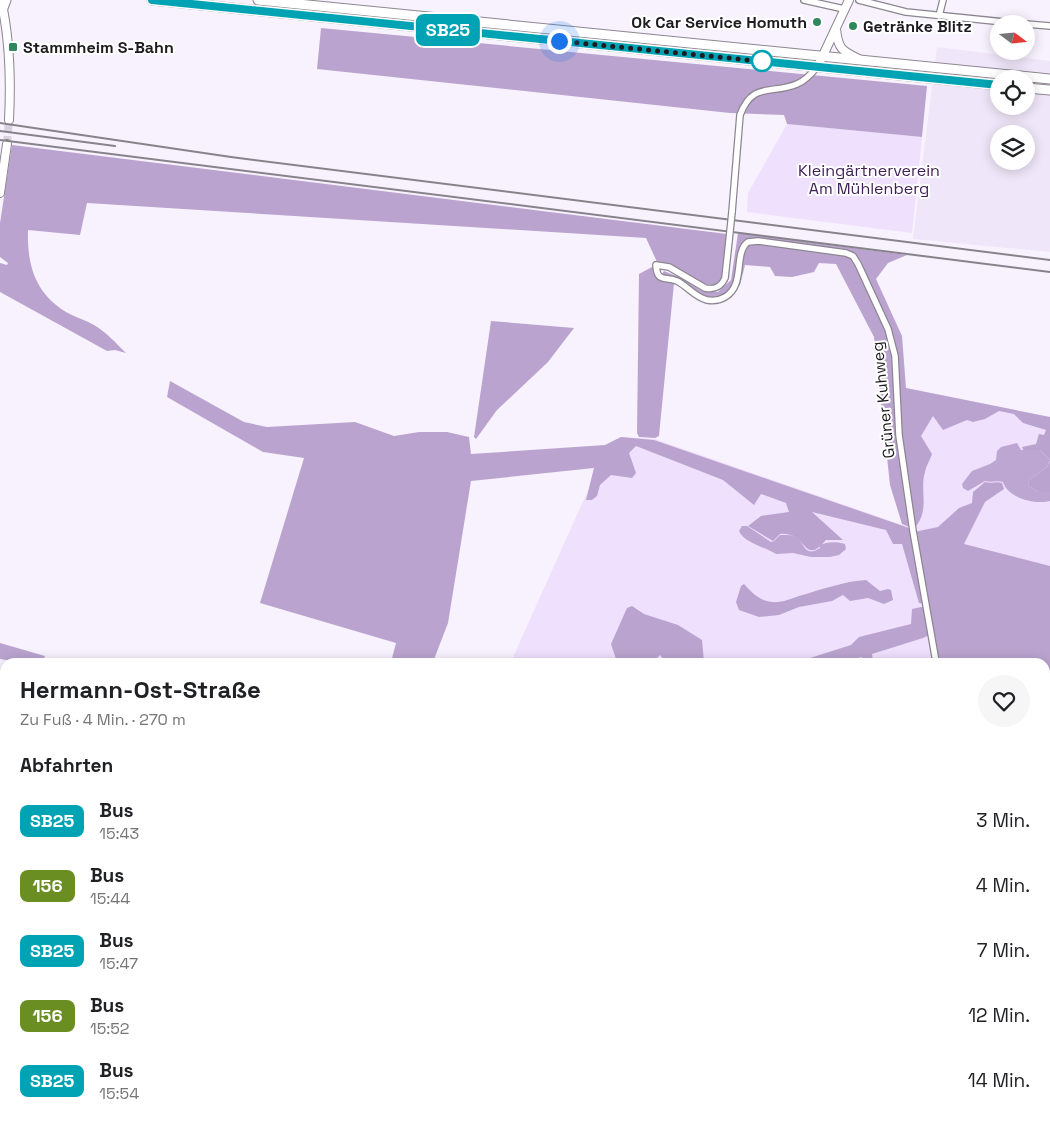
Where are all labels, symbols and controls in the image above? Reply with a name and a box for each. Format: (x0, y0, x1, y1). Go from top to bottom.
place label: Ok Car Service Homuth (631, 12, 807, 33)
line badge: SB25 (413, 14, 483, 46)
north arrow (990, 15, 1035, 60)
map controls (990, 15, 1035, 170)
marker: Ok Car Service Homuth (811, 16, 823, 28)
place label: Getränke Blitz (863, 16, 972, 37)
text: SB25 (426, 18, 470, 41)
marker: Getränke Blitz (847, 20, 859, 32)
your location (547, 29, 572, 54)
place label: Stammheim S-Bahn (23, 37, 174, 58)
marker: Stammheim S-Bahn (7, 41, 19, 53)
unlabelled marker (751, 50, 773, 72)
button: locate (990, 70, 1035, 115)
button: layers (990, 125, 1035, 170)
park label: Kleingärtnerverein Am Mühlenberg (798, 160, 940, 199)
street label: Grüner Kuhweg (866, 341, 900, 459)
text: Hermann-Ost-Straße (20, 674, 261, 705)
button: heart (978, 675, 1030, 727)
text: Zu Fuß · 4 Min. · 270 m (20, 709, 186, 730)
text: Abfahrten (20, 753, 113, 778)
text: Bus (99, 798, 134, 823)
text: 3 Min. (976, 808, 1030, 833)
text: SB25 (30, 809, 74, 832)
text: 15:43 (99, 823, 139, 844)
text: Bus (90, 863, 124, 888)
text: 4 Min. (976, 873, 1030, 898)
text: 156 (32, 874, 63, 897)
text: 15:44 (90, 888, 130, 909)
text: Bus (99, 928, 134, 953)
text: 7 Min. (977, 938, 1030, 963)
text: SB25 (30, 939, 74, 962)
text: 15:47 (99, 953, 138, 974)
text: Bus (90, 993, 124, 1018)
text: 12 Min. (968, 1003, 1030, 1028)
text: 156 (32, 1004, 63, 1027)
text: 15:52 (90, 1018, 129, 1039)
text: Bus (99, 1058, 134, 1083)
text: 14 Min. (968, 1068, 1030, 1093)
text: SB25 (30, 1069, 74, 1092)
text: 15:54 (99, 1083, 139, 1104)

